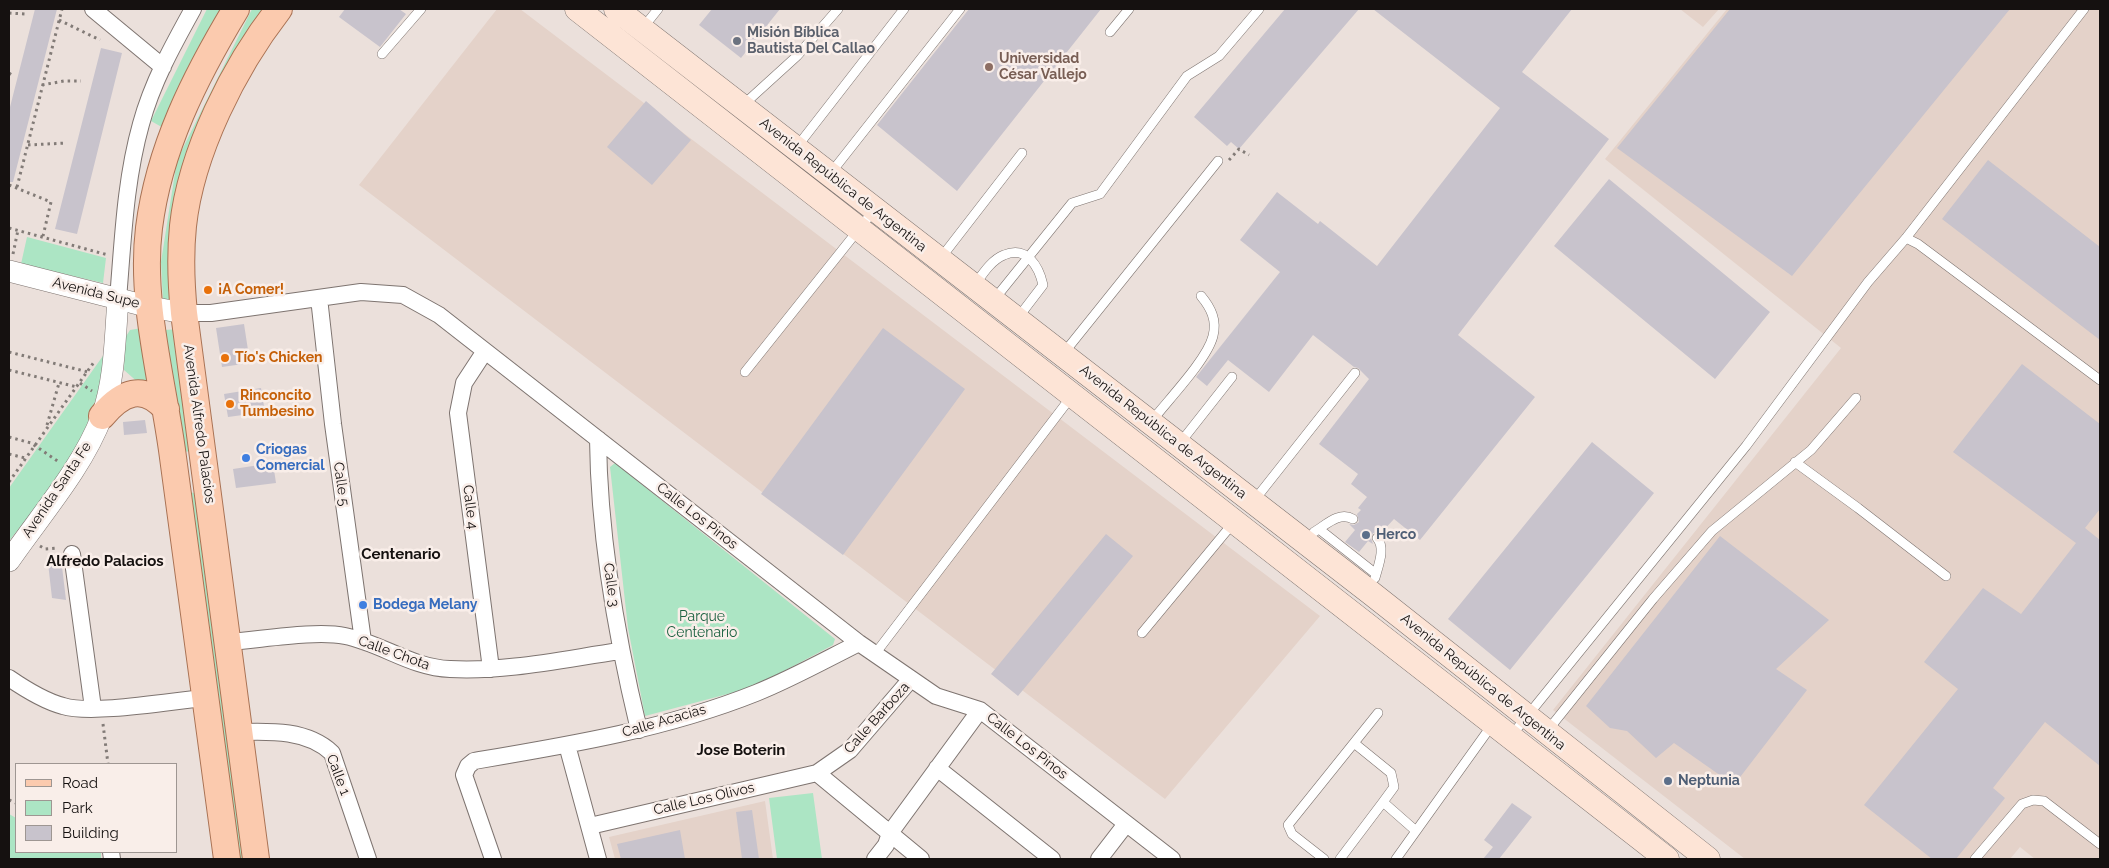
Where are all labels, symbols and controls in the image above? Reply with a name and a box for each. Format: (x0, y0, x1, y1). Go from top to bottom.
place label: Misión Bíblica Bautista Del Callao (747, 25, 875, 58)
marker: Misión Bíblica Bautista Del Callao (731, 35, 743, 47)
place label: Universidad César Vallejo (999, 51, 1087, 84)
marker: Universidad César Vallejo (983, 61, 995, 73)
street label: Avenida República de Argentina (756, 115, 930, 255)
street label: Avenida Supe (51, 274, 141, 312)
place label: ¡A Comer! (218, 282, 284, 298)
marker: ¡A Comer! (202, 284, 214, 296)
street label: Avenida Alfredo Palacios (180, 343, 218, 505)
place label: Tío's Chicken (235, 350, 323, 366)
marker: Tío's Chicken (219, 352, 231, 364)
street label: Avenida República de Argentina (1076, 362, 1250, 502)
place label: Rinconcito Tumbesino (240, 388, 314, 421)
marker: Rinconcito Tumbesino (224, 398, 236, 410)
street label: Avenida Santa Fe (19, 439, 95, 541)
place label: Criogas Comercial (256, 442, 325, 474)
marker: Criogas Comercial (240, 452, 252, 464)
street label: Calle 5 (330, 461, 352, 507)
street label: Calle Los Pinos (653, 479, 741, 553)
street label: Calle 4 (459, 484, 481, 530)
place label: Herco (1376, 527, 1416, 543)
marker: Herco (1360, 529, 1372, 541)
district label: Centenario (361, 545, 441, 563)
district label: Alfredo Palacios (46, 552, 164, 570)
street label: Calle 3 (600, 562, 622, 608)
place label: Bodega Melany (373, 597, 478, 613)
marker: Bodega Melany (357, 599, 369, 611)
park label: Parque Centenario (667, 609, 737, 642)
street label: Avenida República de Argentina (1397, 610, 1569, 754)
street label: Calle Chota (356, 632, 432, 674)
street label: Calle Barboza (841, 679, 913, 757)
street label: Calle Acacias (620, 701, 708, 741)
street label: Calle Los Pinos (983, 709, 1071, 783)
district label: Jose Boterin (697, 741, 785, 759)
street label: Calle 1 (323, 752, 353, 798)
legend (15, 763, 178, 853)
place label: Neptunia (1678, 773, 1740, 789)
text: Road (62, 774, 98, 792)
marker: Neptunia (1662, 775, 1674, 787)
street label: Calle Los Olivos (652, 779, 756, 819)
text: Park (62, 799, 93, 817)
text: Building (62, 824, 119, 842)

